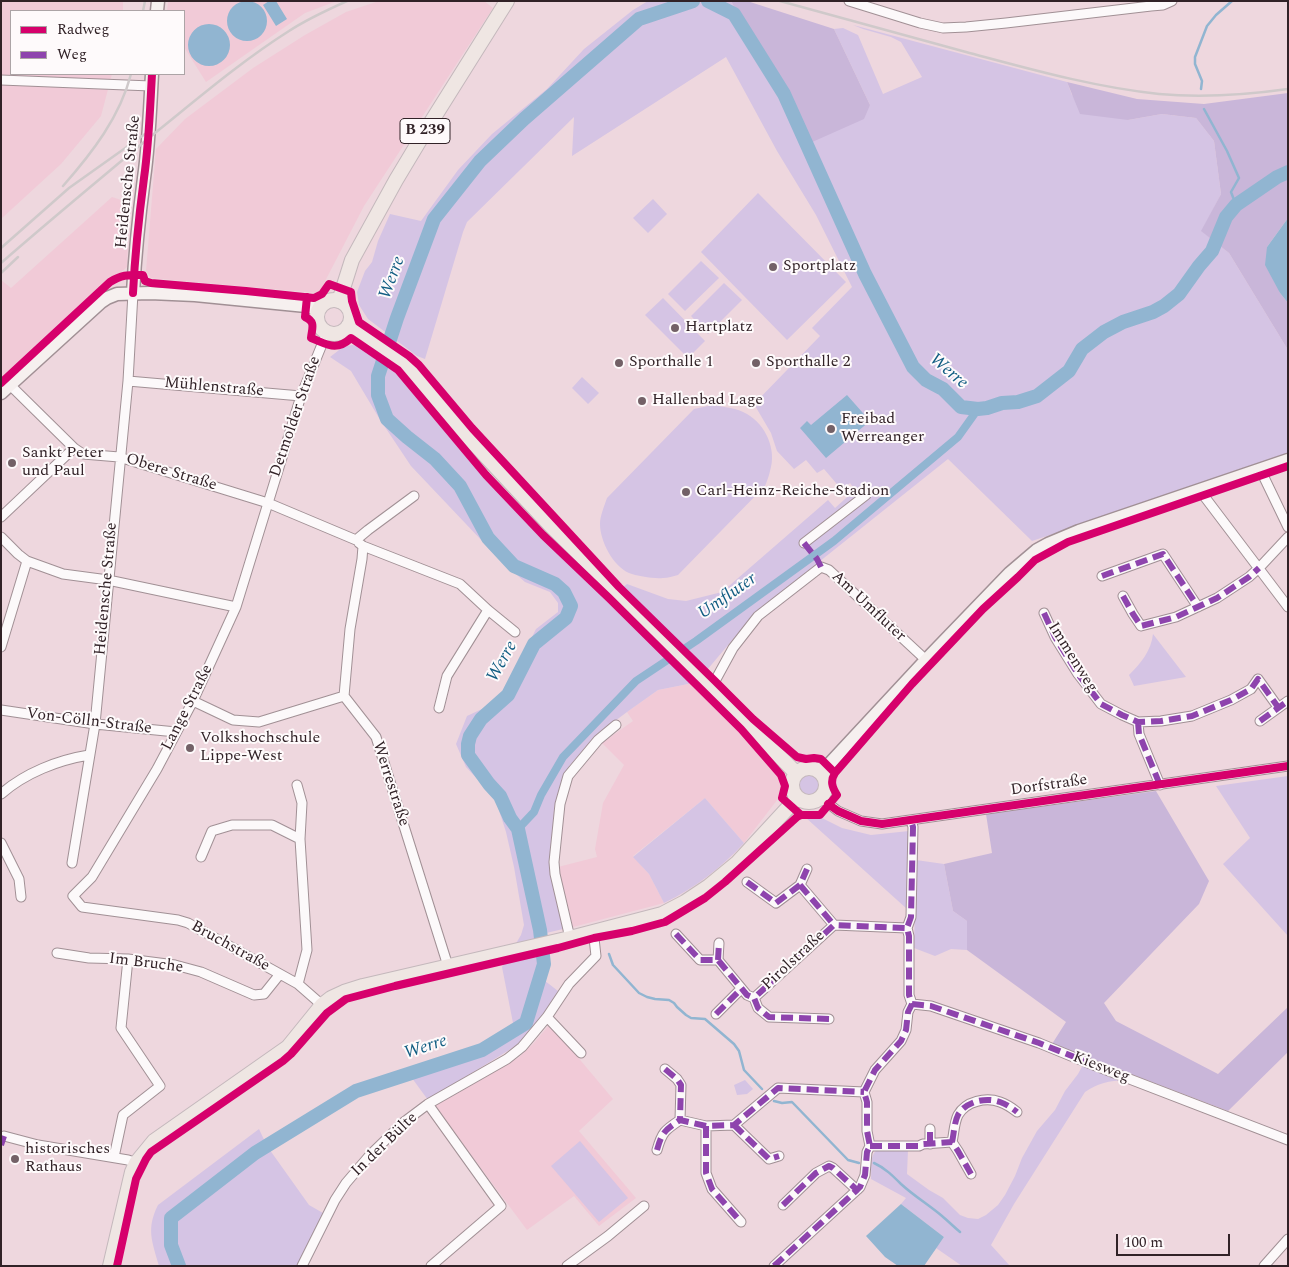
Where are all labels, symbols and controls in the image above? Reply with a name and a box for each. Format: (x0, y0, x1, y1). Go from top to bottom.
legend (10, 10, 185, 75)
text: Radweg (57, 18, 110, 41)
text: Weg (57, 43, 87, 66)
street label: Heidensche Straße (112, 115, 146, 249)
road number: B 239 (400, 118, 450, 144)
water label: Werre (375, 254, 411, 302)
place label: Sportplatz (783, 257, 856, 277)
marker: Sportplatz (767, 261, 779, 273)
place label: Hartplatz (685, 318, 753, 338)
marker: Hartplatz (669, 322, 681, 334)
water label: Werre (924, 350, 972, 394)
place label: Sporthalle 1 (629, 353, 713, 373)
place label: Sporthalle 2 (766, 353, 850, 373)
street label: Detmolder Straße (266, 354, 326, 480)
marker: Sporthalle 1 (613, 357, 625, 369)
marker: Sporthalle 2 (750, 357, 762, 369)
street label: Mühlenstraße (164, 374, 264, 402)
place label: Hallenbad Lage (652, 391, 763, 411)
marker: Hallenbad Lage (636, 395, 648, 407)
place label: Freibad Werreanger (841, 410, 924, 448)
marker: Freibad Werreanger (825, 423, 837, 435)
place label: Sankt Peter und Paul (22, 444, 104, 482)
street label: Obere Straße (123, 450, 219, 496)
marker: Sankt Peter und Paul (6, 457, 18, 469)
place label: Carl-Heinz-Reiche-Stadion (696, 482, 889, 502)
marker: Carl-Heinz-Reiche-Stadion (680, 486, 692, 498)
street label: Heidensche Straße (92, 522, 122, 656)
street label: Am Umfluter (827, 568, 909, 646)
water label: Umfluter (694, 569, 762, 625)
street label: Immenweg (1043, 619, 1101, 697)
water label: Werre (483, 637, 523, 687)
street label: Lange Straße (158, 662, 218, 754)
street label: Von-Cölln-Straße (25, 705, 153, 739)
place label: Volkshochschule Lippe-West (200, 729, 320, 767)
street label: Werrestraße (367, 739, 413, 829)
marker: Volkshochschule Lippe-West (184, 742, 196, 754)
street label: Dorfstraße (1009, 771, 1089, 801)
street label: Bruchstraße (187, 917, 273, 977)
street label: Pirolstraße (758, 927, 830, 995)
street label: Im Bruche (108, 950, 184, 978)
water label: Werre (402, 1031, 450, 1065)
street label: Kiesweg (1070, 1048, 1132, 1088)
street label: In der Bülte (348, 1109, 422, 1181)
place label: historisches Rathaus (25, 1140, 110, 1178)
marker: historisches Rathaus (9, 1153, 21, 1165)
scale bar (1119, 1224, 1233, 1256)
text: 100 m (1124, 1231, 1163, 1254)

